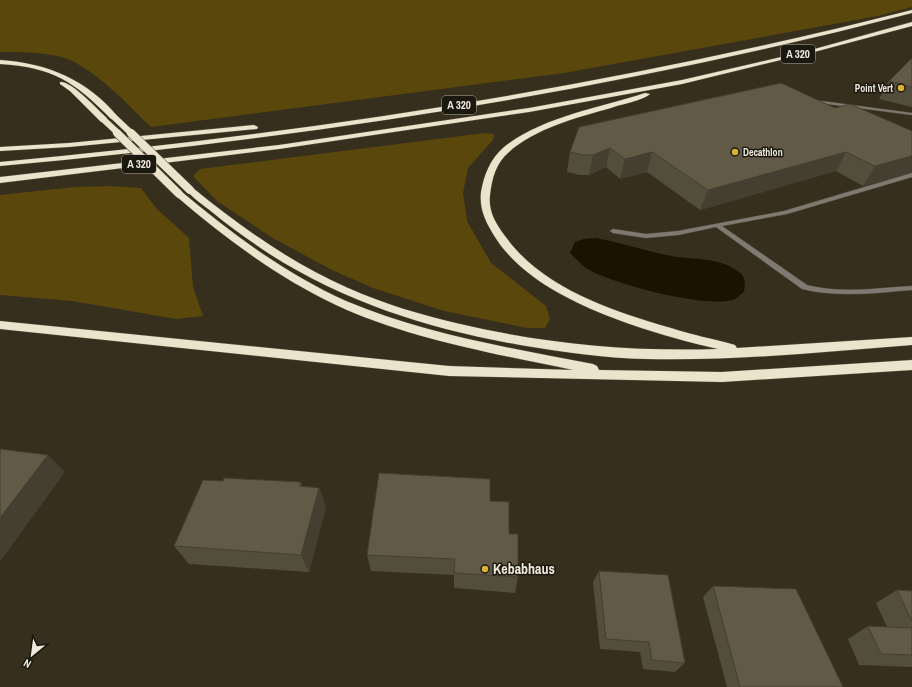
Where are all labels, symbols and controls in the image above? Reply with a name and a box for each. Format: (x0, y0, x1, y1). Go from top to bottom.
road number: A 320 (781, 45, 815, 63)
place label: Point Vert (855, 82, 893, 95)
marker: Point Vert (896, 83, 906, 93)
road number: A 320 (442, 96, 476, 114)
place label: Decathlon (743, 146, 783, 159)
marker: Decathlon (730, 147, 740, 157)
road number: A 320 (122, 155, 156, 173)
place label: Kebabhaus (493, 560, 555, 578)
marker: Kebabhaus (480, 564, 490, 574)
north arrow (12, 635, 52, 675)
text: N (21, 656, 33, 671)

